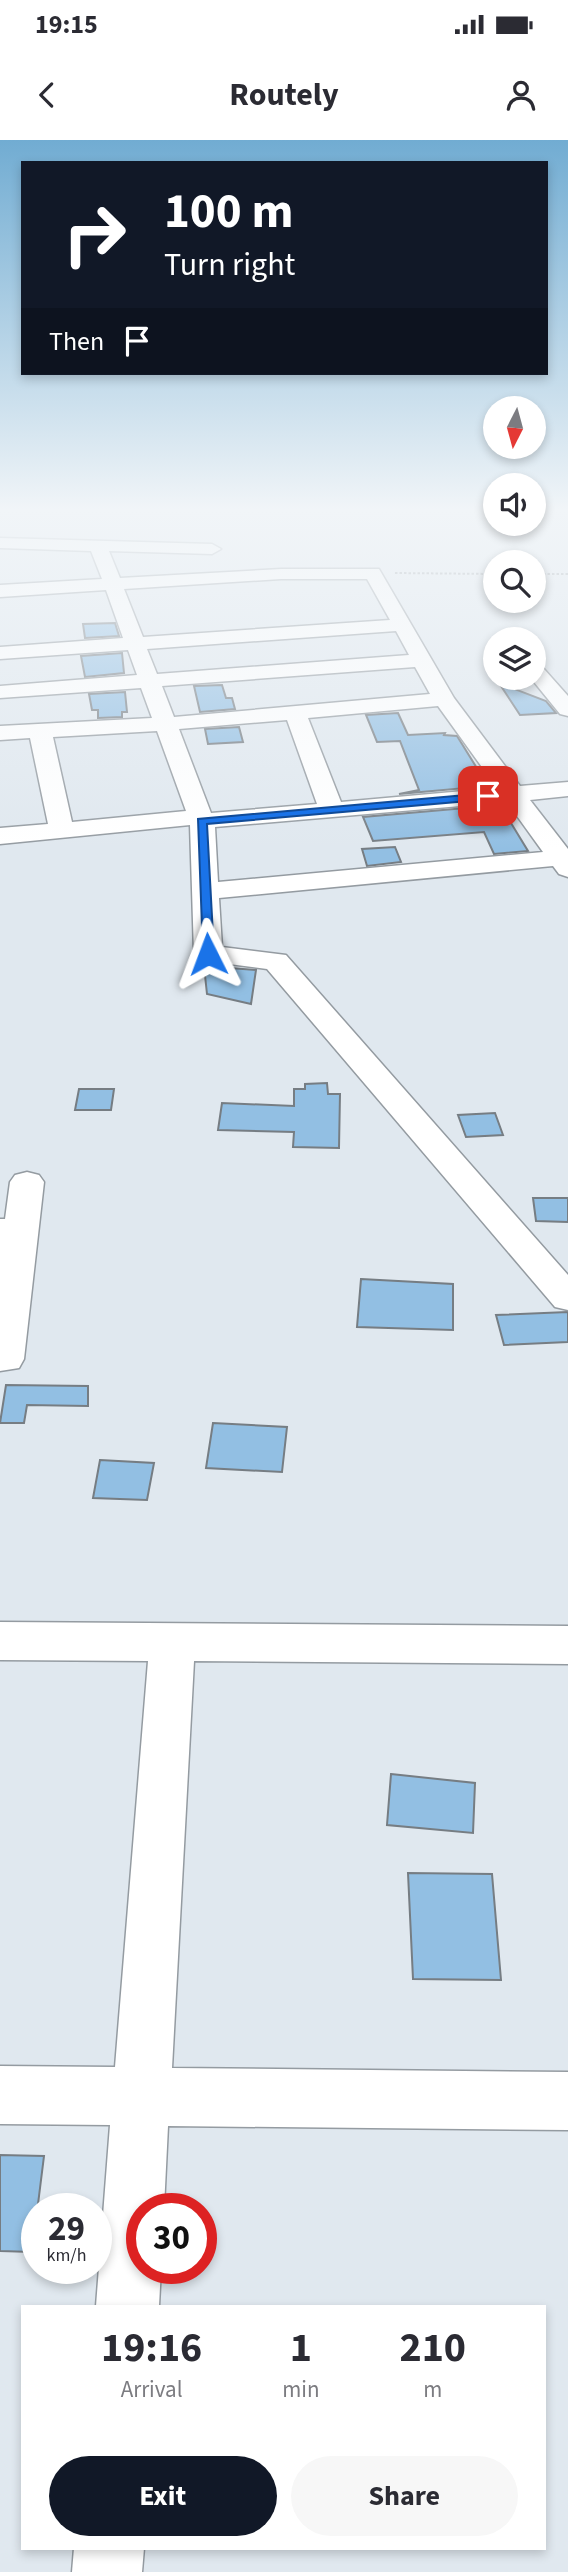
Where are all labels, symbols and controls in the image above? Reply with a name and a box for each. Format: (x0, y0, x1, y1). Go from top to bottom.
text: 19:15 (35, 6, 98, 43)
text: Routely (229, 72, 339, 118)
icon: back (28, 76, 66, 114)
icon: person (502, 76, 540, 114)
text: 100 m (164, 177, 293, 247)
icon: right (49, 189, 140, 280)
text: Turn right (164, 242, 295, 288)
icon: arrive (118, 322, 156, 360)
text: Then (49, 323, 104, 360)
north arrow (483, 396, 546, 458)
map controls (483, 396, 546, 690)
button: sound (483, 473, 546, 536)
button: search (483, 550, 546, 613)
button: layers (483, 627, 546, 690)
pin (458, 766, 518, 826)
icon: arrive (469, 777, 507, 815)
position arrow (171, 917, 245, 991)
speed limit sign: 30 (126, 2193, 217, 2284)
text: 29 (48, 2204, 85, 2254)
text: km/h (47, 2243, 86, 2268)
text: 19:16 (101, 2318, 202, 2378)
text: 1 (290, 2318, 312, 2378)
text: 210 (399, 2318, 466, 2378)
text: Arrival (121, 2373, 183, 2406)
text: min (282, 2373, 320, 2406)
text: m (423, 2373, 442, 2406)
button: Exit (49, 2456, 277, 2536)
button: Share (291, 2456, 518, 2536)

